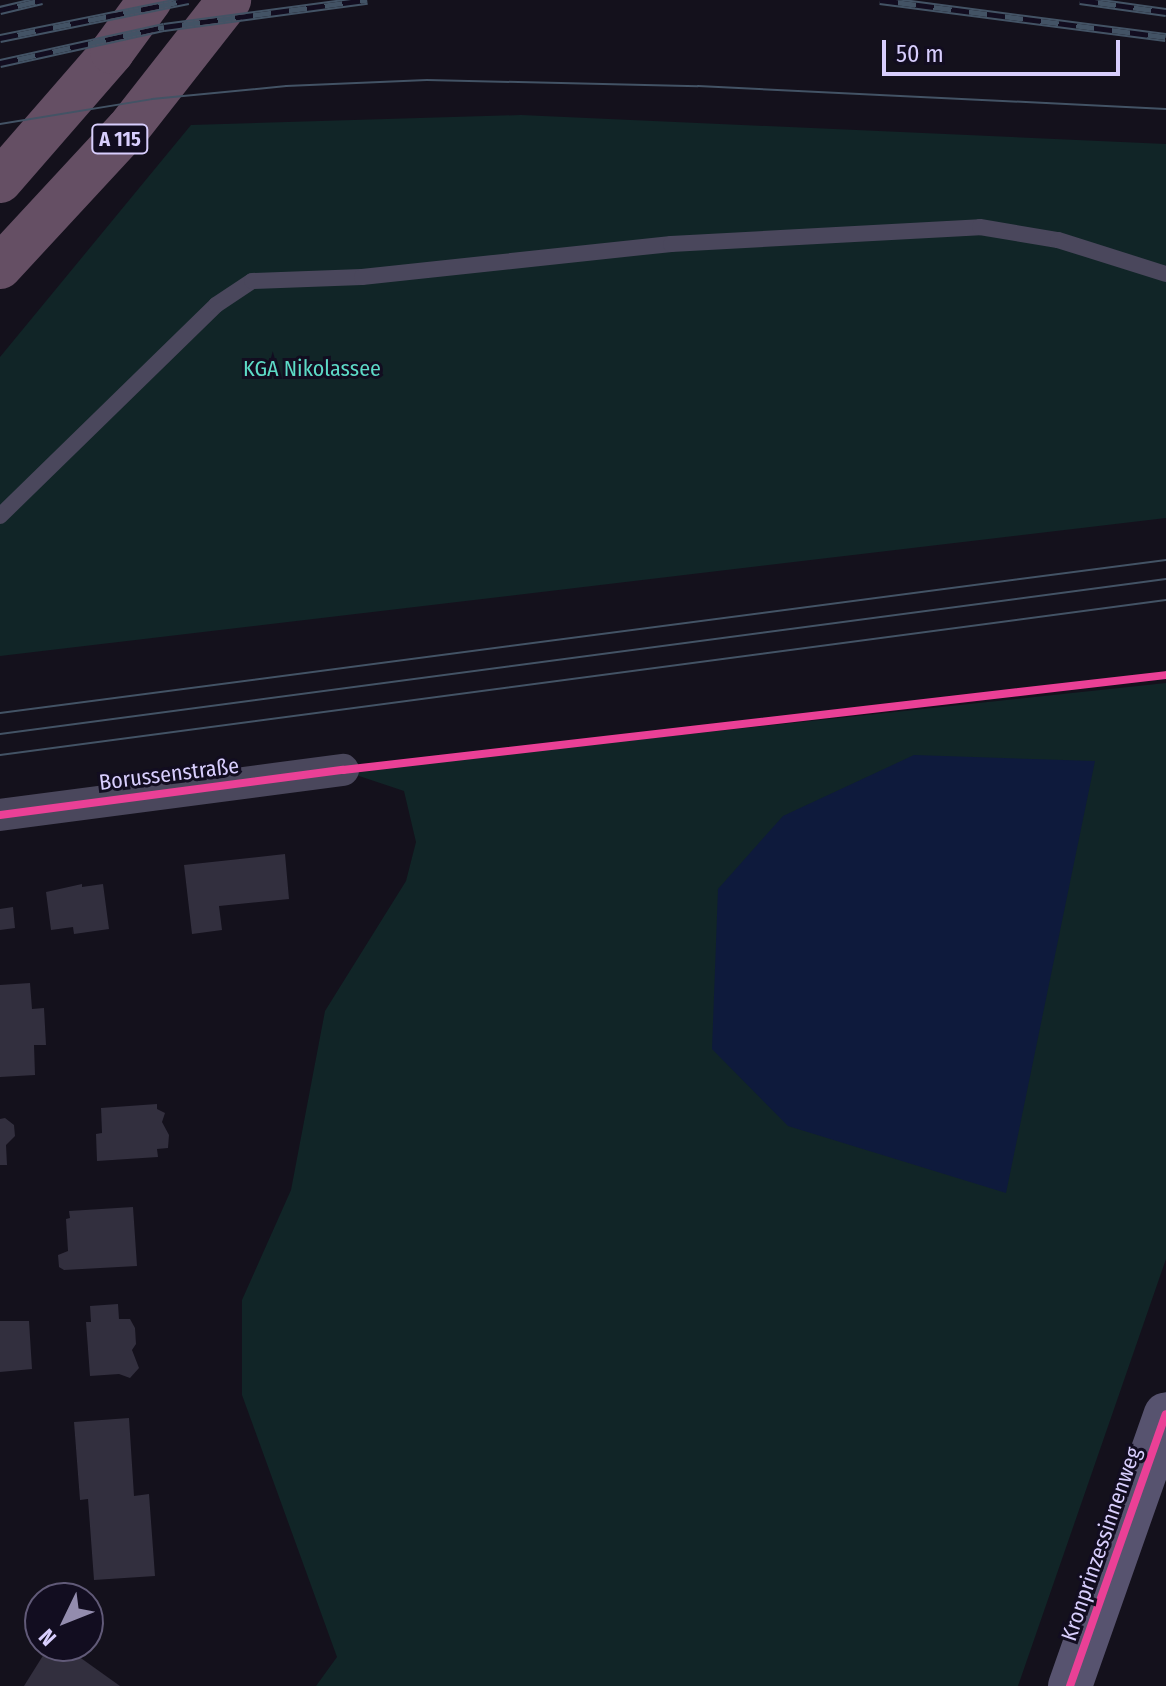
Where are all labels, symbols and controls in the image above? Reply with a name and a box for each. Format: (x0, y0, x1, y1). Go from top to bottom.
scale bar (886, 24, 1124, 74)
text: 50 m (896, 40, 944, 68)
road number: A 115 (90, 123, 150, 155)
park label: KGA Nikolassee (243, 356, 381, 382)
street label: Borussenstraße (98, 752, 240, 796)
street label: Kronprinzessinnenweg (1055, 1444, 1147, 1644)
north arrow (24, 1582, 104, 1662)
text: N (33, 1623, 62, 1651)

